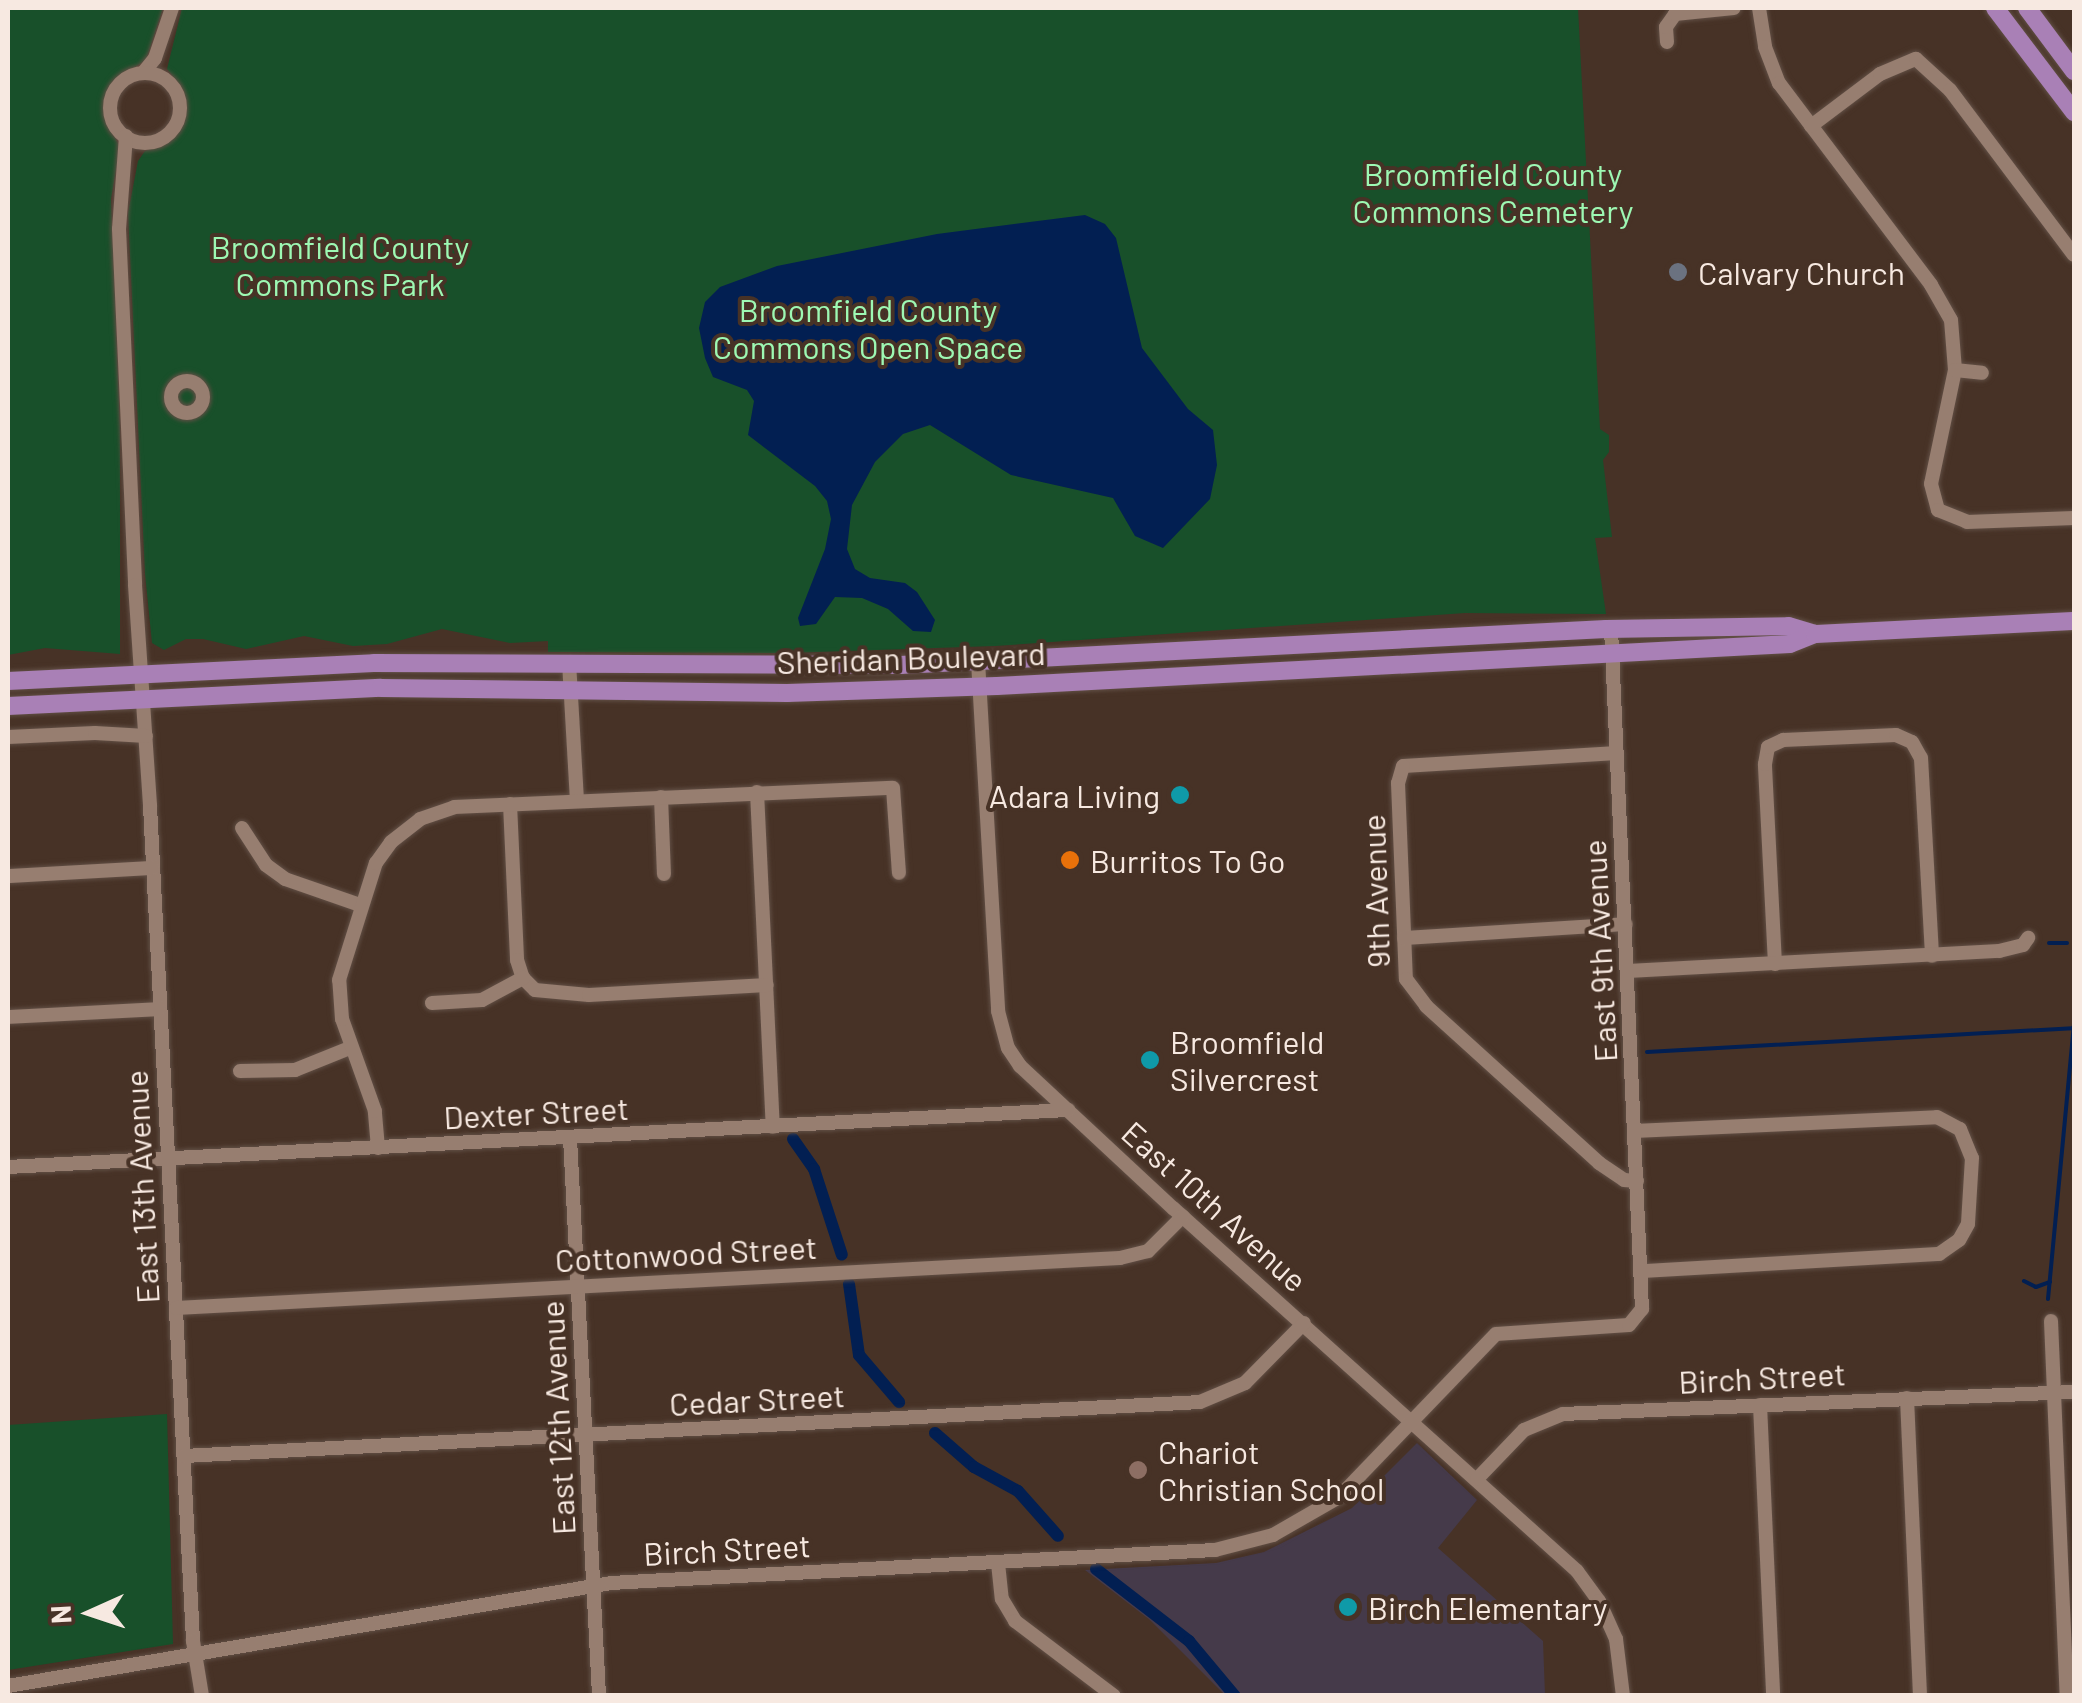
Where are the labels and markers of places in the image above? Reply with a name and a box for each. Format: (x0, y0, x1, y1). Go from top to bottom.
place label: Calvary Church (1698, 253, 1905, 291)
marker: Calvary Church (1667, 261, 1689, 283)
place label: Adara Living (989, 776, 1160, 814)
marker: Adara Living (1169, 784, 1191, 806)
place label: Burritos To Go (1090, 841, 1285, 879)
marker: Burritos To Go (1059, 849, 1081, 871)
place label: Broomfield Silvercrest (1170, 1023, 1324, 1098)
marker: Broomfield Silvercrest (1139, 1049, 1161, 1071)
place label: Chariot Christian School (1158, 1433, 1384, 1508)
marker: Chariot Christian School (1127, 1459, 1149, 1481)
place label: Birch Elementary (1368, 1588, 1608, 1626)
marker: Birch Elementary (1337, 1596, 1359, 1618)

